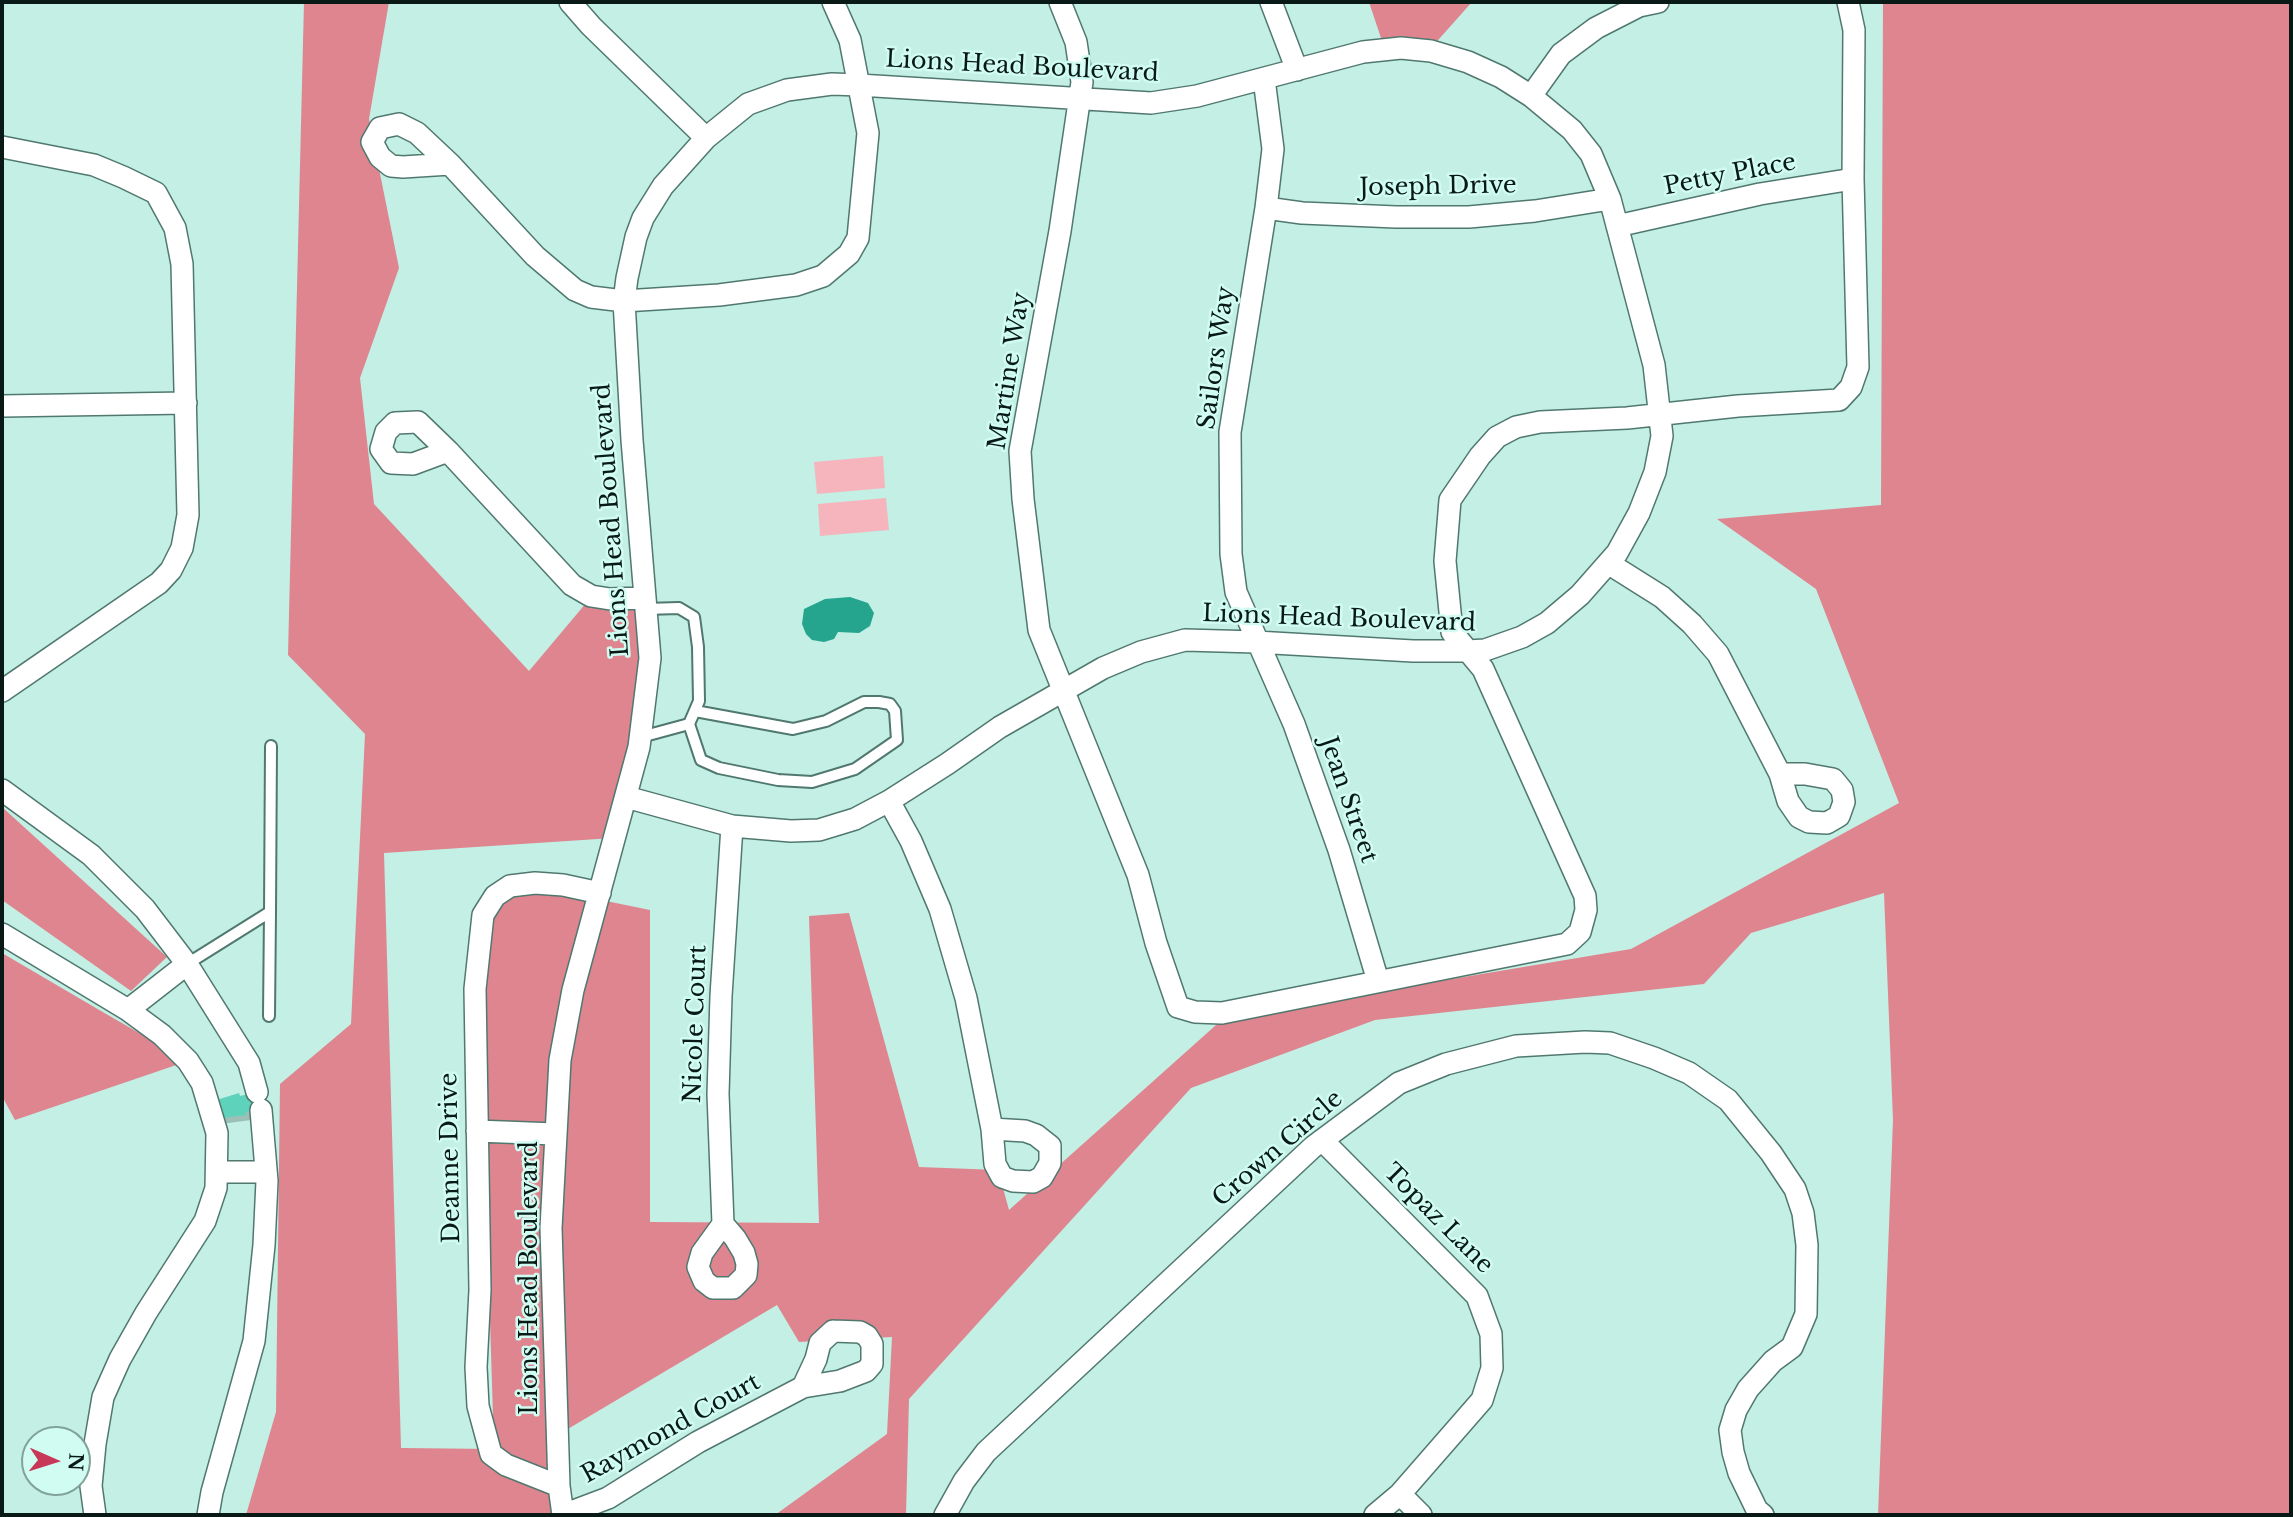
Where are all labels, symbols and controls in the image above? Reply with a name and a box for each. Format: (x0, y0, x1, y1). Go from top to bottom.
street label: Lions Head Boulevard (884, 45, 1160, 89)
street label: Petty Place (1661, 148, 1799, 202)
street label: Joseph Drive (1359, 171, 1517, 203)
street label: Sailors Way (1193, 285, 1241, 431)
street label: Martine Way (983, 290, 1037, 452)
street label: Lions Head Boulevard (588, 382, 636, 658)
street label: Lions Head Boulevard (1202, 600, 1476, 638)
street label: Jean Street (1313, 733, 1383, 867)
street label: Nicole Court (679, 945, 713, 1103)
street label: Deanne Drive (435, 1072, 467, 1244)
street label: Crown Circle (1207, 1085, 1349, 1213)
street label: Lions Head Boulevard (516, 1141, 544, 1415)
street label: Topaz Lane (1377, 1158, 1499, 1280)
street label: Raymond Court (577, 1368, 765, 1490)
north arrow (21, 1426, 91, 1496)
text: N (64, 1452, 87, 1472)

